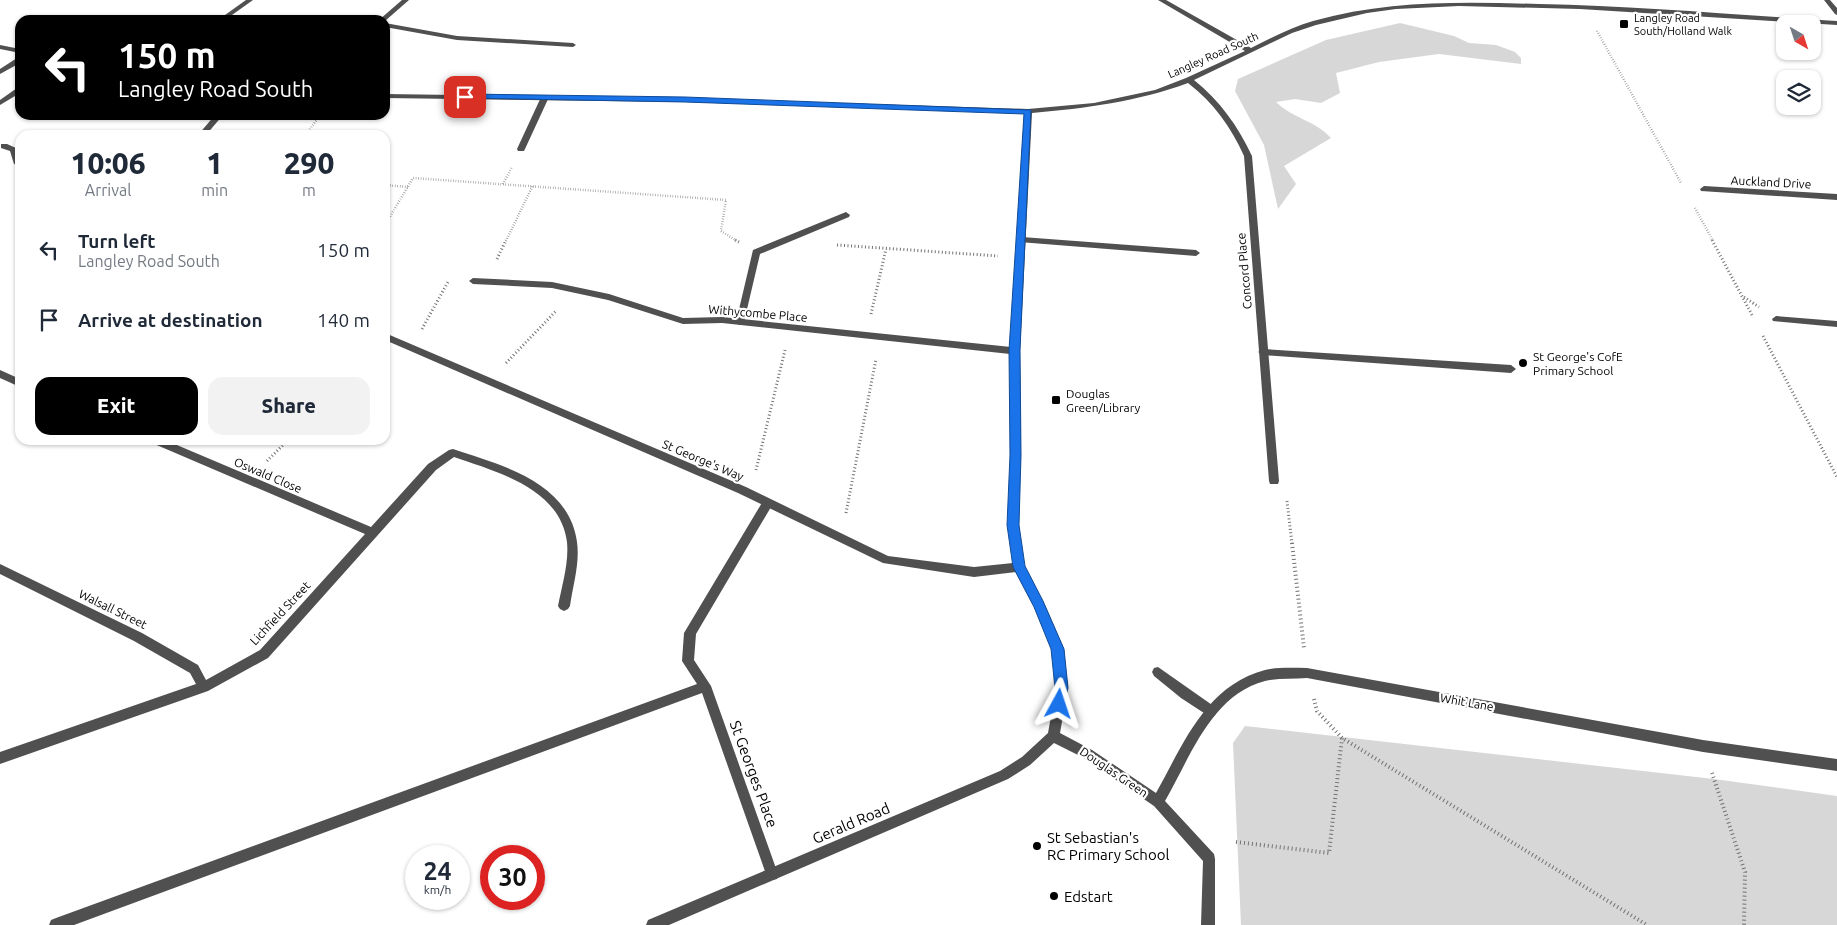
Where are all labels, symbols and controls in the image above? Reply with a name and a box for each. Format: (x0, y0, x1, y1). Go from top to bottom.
place label: Langley Road South/Holland Walk (1634, 12, 1732, 37)
north arrow (1776, 15, 1821, 60)
map controls (1776, 15, 1821, 115)
marker: Langley Road South/Holland Walk (1618, 18, 1630, 30)
street label: Langley Road South (1166, 30, 1260, 80)
icon: left (35, 35, 100, 100)
text: 150 m (118, 35, 216, 75)
button: layers (1776, 70, 1821, 115)
text: Langley Road South (118, 76, 313, 101)
pin (444, 76, 486, 118)
icon: arrive (451, 83, 479, 111)
text: 10:06 (71, 146, 146, 180)
text: 1 (206, 146, 223, 180)
text: 290 (284, 146, 334, 180)
street label: Auckland Drive (1730, 173, 1812, 191)
text: Arrival (85, 181, 131, 199)
text: min (201, 181, 228, 199)
text: m (302, 181, 316, 199)
text: Turn left (78, 230, 156, 252)
street label: Concord Place (1234, 232, 1254, 310)
icon: left (35, 236, 63, 264)
text: 150 m (317, 239, 370, 261)
text: Langley Road South (78, 252, 220, 270)
street label: Withycombe Place (708, 302, 808, 324)
icon: arrive (35, 306, 63, 334)
text: Arrive at destination (78, 309, 263, 331)
text: 140 m (317, 309, 370, 331)
place label: St George's CofE Primary School (1533, 350, 1623, 377)
marker: St George's CofE Primary School (1517, 357, 1529, 369)
button: Exit (35, 377, 198, 435)
button: Share (208, 377, 370, 435)
place label: Douglas Green/Library (1066, 387, 1141, 414)
marker: Douglas Green/Library (1050, 394, 1062, 406)
street label: St George's Way (660, 437, 746, 483)
street label: Oswald Close (232, 455, 304, 495)
street label: Lichfield Street (247, 578, 313, 647)
street label: Walsall Street (77, 587, 149, 631)
position arrow (1032, 677, 1084, 729)
street label: Whit Lane (1439, 691, 1495, 713)
street label: St Georges Place (727, 718, 781, 830)
street label: Douglas Green (1078, 744, 1150, 800)
street label: Gerald Road (810, 799, 892, 847)
place label: St Sebastian's RC Primary School (1047, 829, 1169, 863)
marker: St Sebastian's RC Primary School (1031, 840, 1043, 852)
speed limit sign: 30 (480, 845, 545, 910)
text: 24 (423, 857, 452, 885)
text: km/h (424, 883, 451, 896)
place label: Edstart (1064, 888, 1113, 905)
marker: Edstart (1048, 890, 1060, 902)

